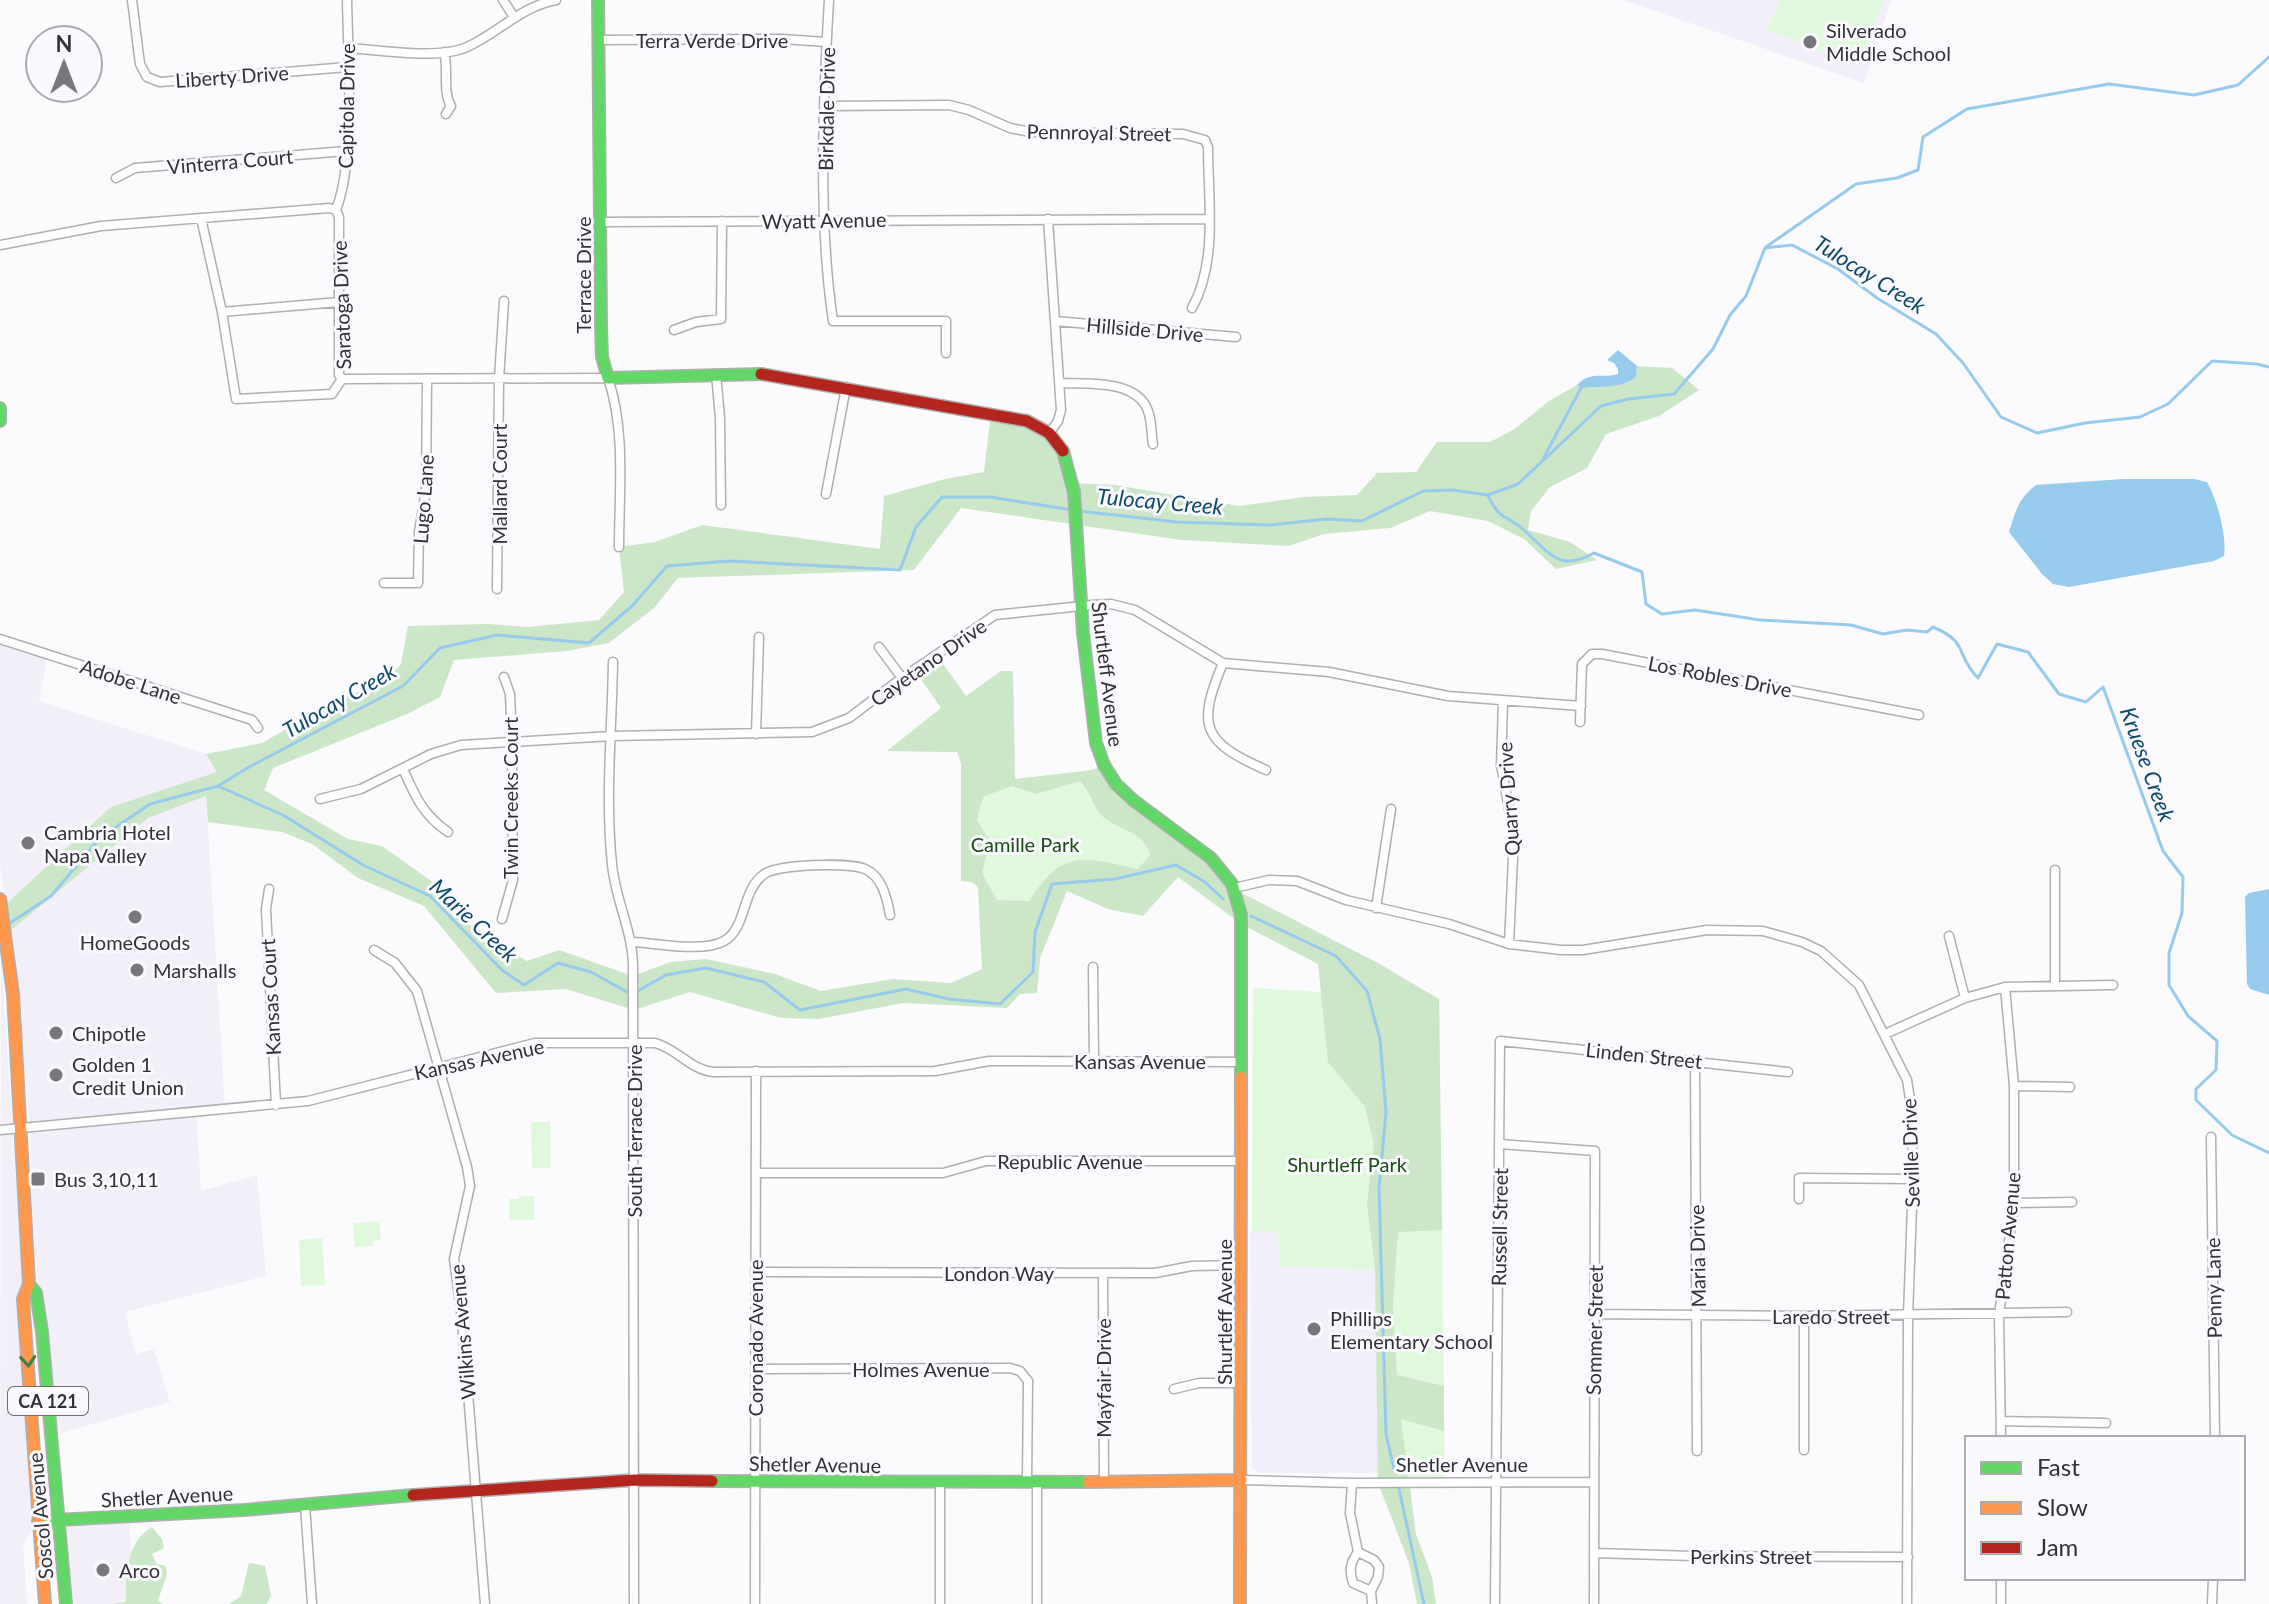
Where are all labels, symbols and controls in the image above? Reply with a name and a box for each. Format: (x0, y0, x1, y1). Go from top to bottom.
place label: Silverado Middle School (1826, 18, 1951, 65)
north arrow (24, 24, 104, 104)
street label: Terra Verde Drive (636, 28, 788, 52)
text: N (56, 30, 72, 57)
marker: Silverado Middle School (1801, 33, 1819, 51)
street label: Capitola Drive (333, 43, 359, 169)
street label: Birkdale Drive (813, 47, 839, 171)
street label: Liberty Drive (174, 60, 290, 92)
street label: Pennroyal Street (1026, 119, 1172, 145)
street label: Vinterra Court (166, 144, 294, 178)
street label: Wyatt Avenue (761, 207, 887, 233)
street label: Terrace Drive (571, 217, 595, 334)
water label: Tulocay Creek (1809, 229, 1931, 319)
street label: Saratoga Drive (327, 240, 355, 370)
street label: Hillside Drive (1085, 312, 1205, 346)
street label: Mallard Court (487, 424, 511, 544)
street label: Lugo Lane (408, 454, 438, 544)
water label: Tulocay Creek (1096, 482, 1225, 520)
street label: Shurtleff Avenue (1087, 600, 1129, 748)
street label: Cayetano Drive (865, 613, 991, 711)
street label: Los Robles Drive (1646, 650, 1794, 702)
street label: Adobe Lane (78, 653, 184, 709)
water label: Tulocay Creek (277, 656, 401, 743)
water label: Kruese Creek (2115, 703, 2181, 825)
street label: Twin Creeks Court (498, 717, 522, 879)
street label: Quarry Drive (1492, 741, 1524, 857)
place label: Cambria Hotel Napa Valley (44, 820, 171, 867)
park label: Camille Park (971, 832, 1080, 856)
marker: Cambria Hotel Napa Valley (19, 834, 37, 852)
water label: Marie Creek (424, 873, 524, 968)
marker: HomeGoods (126, 908, 144, 926)
place label: HomeGoods (80, 930, 190, 954)
street label: Kansas Court (255, 938, 285, 1056)
place label: Marshalls (153, 958, 236, 982)
marker: Marshalls (128, 961, 146, 979)
place label: Chipotle (72, 1021, 146, 1045)
marker: Chipotle (47, 1024, 65, 1042)
street label: Kansas Avenue (412, 1034, 546, 1084)
street label: Linden Street (1585, 1037, 1703, 1073)
street label: South Terrace Drive (622, 1044, 646, 1218)
street label: Kansas Avenue (1074, 1049, 1206, 1073)
place label: Golden 1 Credit Union (72, 1052, 184, 1099)
marker: Golden 1 Credit Union (47, 1066, 65, 1084)
street label: Seville Drive (1896, 1098, 1924, 1208)
street label: Republic Avenue (997, 1149, 1143, 1173)
park label: Shurtleff Park (1287, 1152, 1408, 1176)
place label: Bus 3,10,11 (54, 1167, 159, 1191)
street label: Russell Street (1486, 1168, 1512, 1286)
marker: Bus 3,10,11 (29, 1170, 47, 1188)
street label: Patton Avenue (1989, 1171, 2025, 1301)
street label: Maria Drive (1684, 1204, 1710, 1308)
street label: Penny Lane (2200, 1237, 2226, 1339)
street label: Shurtleff Avenue (1212, 1239, 1236, 1385)
street label: Coronado Avenue (743, 1259, 767, 1417)
street label: London Way (944, 1261, 1055, 1285)
street label: Wilkins Avenue (444, 1263, 480, 1401)
street label: Sommer Street (1581, 1265, 1607, 1395)
street label: Laredo Street (1772, 1304, 1890, 1328)
place label: Phillips Elementary School (1330, 1306, 1493, 1353)
street label: Mayfair Drive (1091, 1318, 1115, 1438)
marker: Phillips Elementary School (1305, 1320, 1323, 1338)
one-way arrow (19, 1355, 36, 1368)
street label: Holmes Avenue (852, 1357, 990, 1381)
road number: CA 121 (8, 1387, 88, 1415)
legend (1965, 1436, 2245, 1580)
street label: Shetler Avenue (749, 1451, 881, 1477)
street label: Soscol Avenue (23, 1452, 57, 1580)
street label: Shetler Avenue (1396, 1452, 1528, 1476)
text: Fast (2037, 1452, 2080, 1481)
street label: Shetler Avenue (100, 1481, 234, 1511)
text: Slow (2037, 1492, 2088, 1521)
text: Jam (2037, 1532, 2078, 1561)
street label: Perkins Street (1690, 1544, 1812, 1568)
place label: Arco (119, 1558, 160, 1582)
marker: Arco (94, 1561, 112, 1579)

